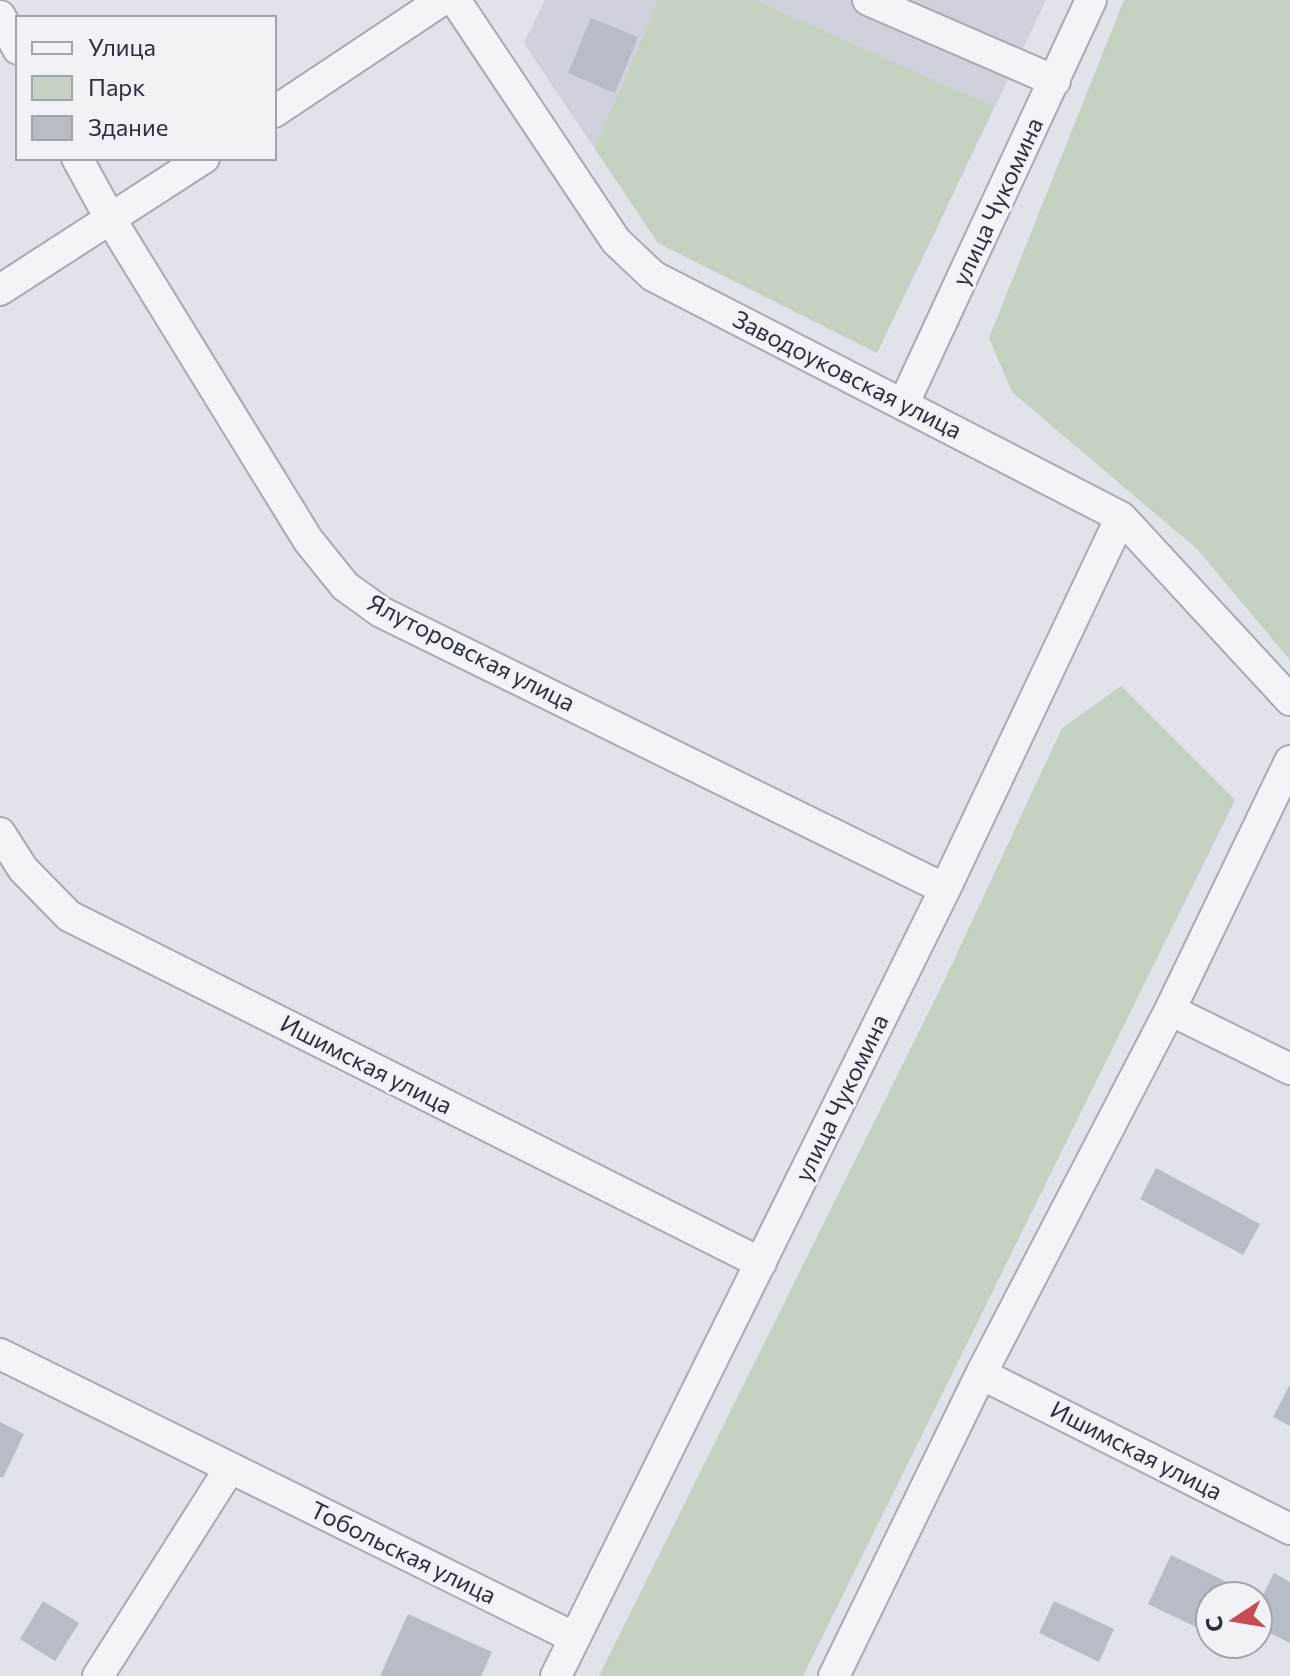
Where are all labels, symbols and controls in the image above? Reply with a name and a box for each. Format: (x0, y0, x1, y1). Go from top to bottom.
legend (16, 16, 276, 160)
text: Улица (88, 32, 156, 61)
text: Парк (88, 72, 145, 101)
text: Здание (88, 112, 168, 141)
street label: улица Чукомина (945, 113, 1048, 290)
street label: Заводоуковская улица (728, 303, 967, 444)
street label: Ялуторовская улица (363, 587, 580, 717)
street label: Ишимская улица (276, 1008, 457, 1119)
street label: улица Чукомина (788, 1009, 894, 1186)
street label: Ишимская улица (1046, 1394, 1227, 1505)
street label: Тобольская улица (306, 1494, 501, 1609)
north arrow (1194, 1580, 1274, 1660)
text: С (1199, 1614, 1229, 1634)

